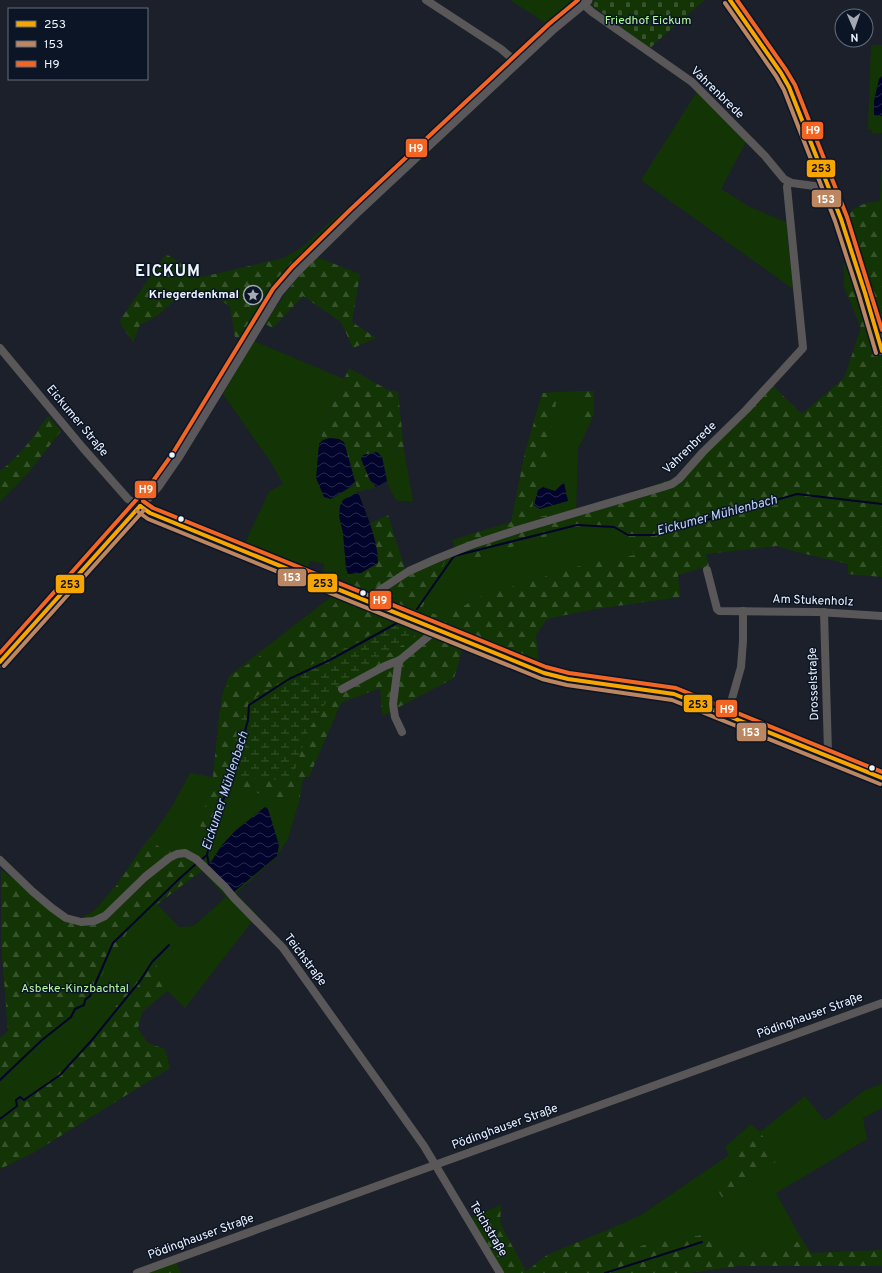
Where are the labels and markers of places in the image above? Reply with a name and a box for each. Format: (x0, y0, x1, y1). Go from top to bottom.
place icon: Kriegerdenkmal (242, 284, 264, 306)
place label: Kriegerdenkmal (149, 287, 239, 303)
unlabelled marker (167, 450, 177, 460)
unlabelled marker (176, 514, 186, 524)
unlabelled marker (358, 588, 368, 598)
unlabelled marker (867, 763, 877, 773)

